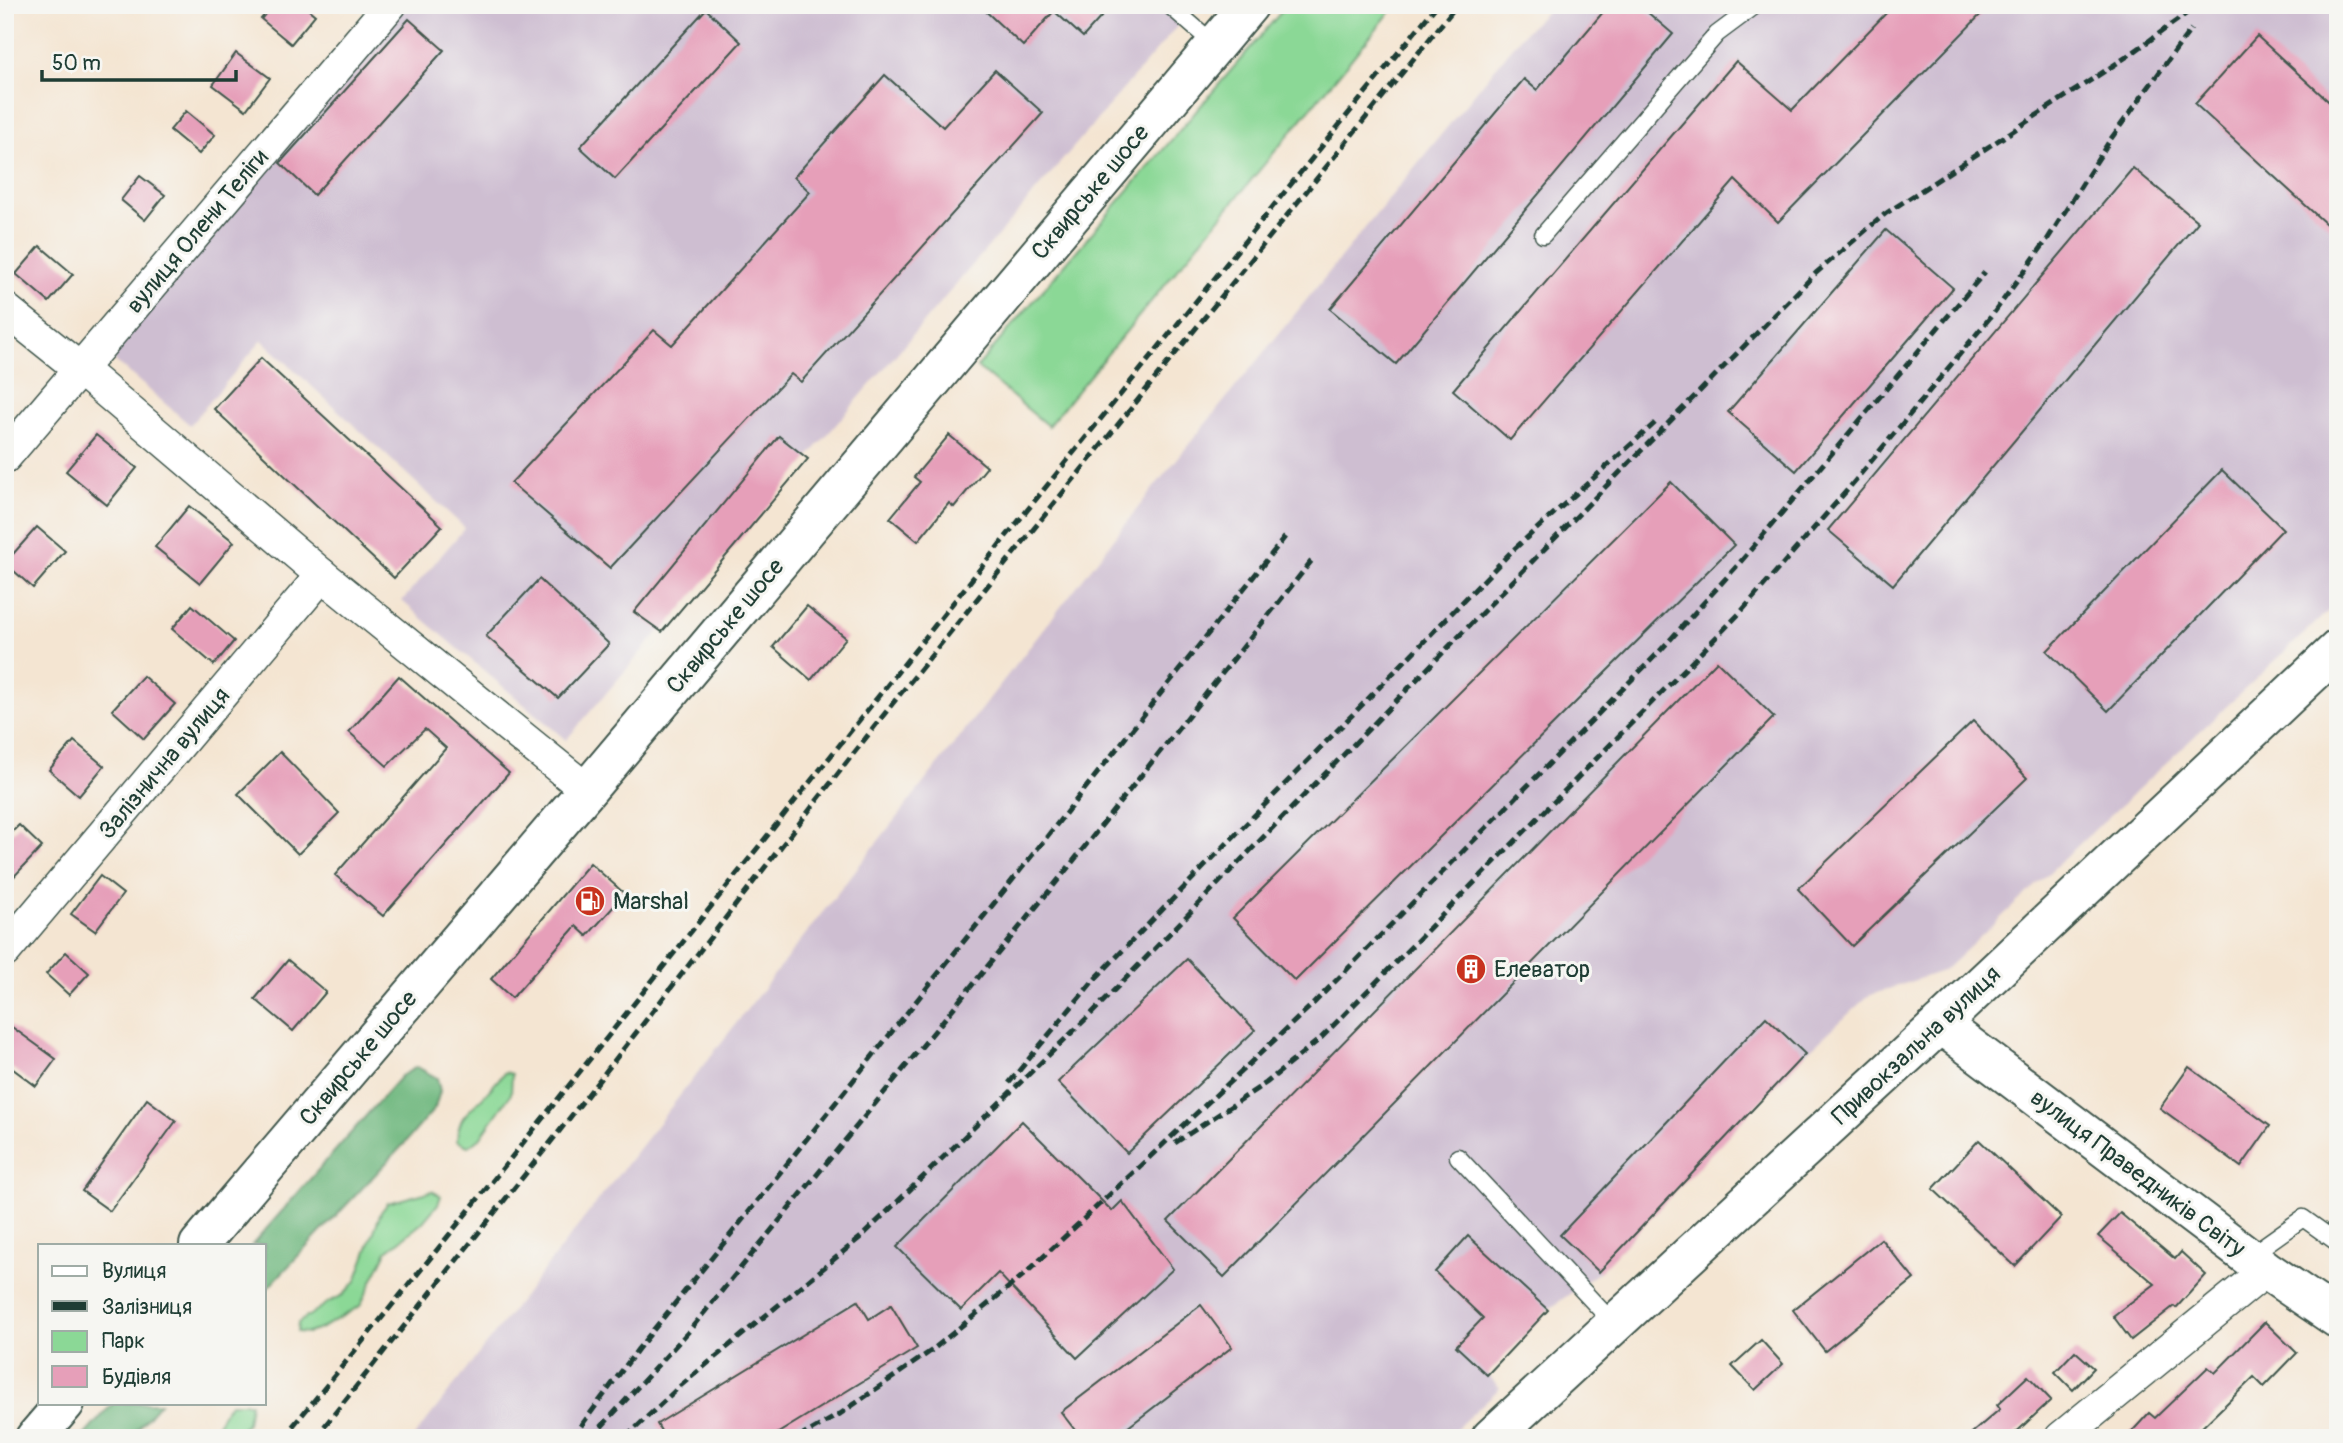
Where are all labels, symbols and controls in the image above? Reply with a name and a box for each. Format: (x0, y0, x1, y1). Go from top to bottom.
scale bar (42, 38, 236, 82)
text: 50 m (52, 50, 101, 77)
street label: Сквирське шосе (1025, 119, 1155, 266)
street label: вулиця Олени Теліги (120, 143, 275, 319)
street label: Сквирське шосе (660, 553, 790, 700)
street label: Залізнична вулиця (93, 682, 236, 845)
fuel station icon: Marshal (573, 884, 607, 918)
place label: Marshal (613, 887, 689, 916)
building icon: Елеватор (1454, 952, 1488, 986)
place label: Елеватор (1494, 955, 1590, 984)
street label: Привокзальна вулиця (1826, 960, 2007, 1131)
street label: Сквирське шосе (293, 985, 423, 1132)
street label: вулиця Праведників Світу (2025, 1083, 2251, 1264)
legend (38, 1244, 266, 1404)
text: Вулиця (102, 1258, 166, 1285)
text: Залізниця (102, 1294, 192, 1321)
text: Парк (102, 1328, 145, 1355)
text: Будівля (102, 1364, 171, 1391)

